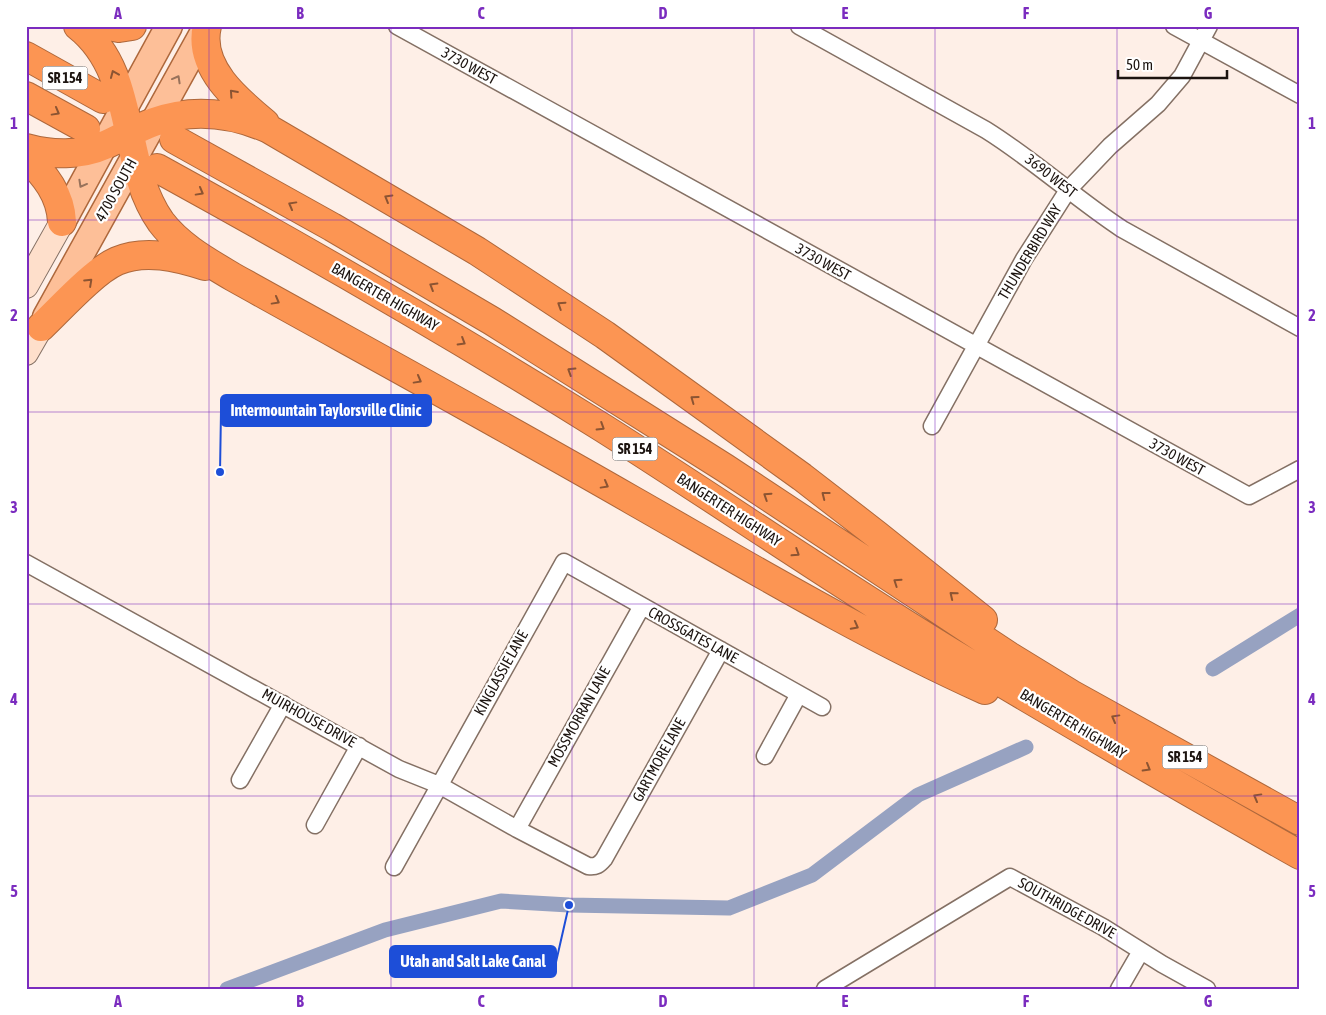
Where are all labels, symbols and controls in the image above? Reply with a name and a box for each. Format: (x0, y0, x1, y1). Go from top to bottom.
text: A (113, 4, 122, 22)
text: B (296, 4, 304, 22)
text: C (477, 4, 485, 22)
text: D (659, 4, 668, 22)
text: E (842, 4, 849, 22)
text: F (1023, 4, 1030, 22)
text: G (1204, 4, 1213, 22)
street label: 3730 WEST (439, 43, 500, 88)
scale bar (1118, 48, 1227, 80)
text: 50 m (1126, 56, 1153, 73)
road number: SR 154 (42, 66, 88, 90)
one-way arrow (109, 70, 120, 79)
one-way arrow (171, 75, 181, 84)
one-way arrow (230, 89, 239, 98)
one-way arrow (51, 106, 60, 116)
text: 1 (10, 114, 18, 132)
text: 1 (1308, 114, 1316, 132)
street label: 3690 WEST (1022, 150, 1081, 201)
street label: 4700 SOUTH (91, 155, 140, 224)
one-way arrow (79, 179, 89, 188)
one-way arrow (194, 186, 203, 196)
one-way arrow (384, 195, 393, 205)
one-way arrow (288, 201, 297, 211)
street label: THUNDERBIRD WAY (994, 201, 1065, 302)
street label: 3730 WEST (793, 239, 854, 284)
street label: BANGERTER HIGHWAY (329, 259, 442, 334)
one-way arrow (84, 279, 93, 288)
one-way arrow (429, 283, 438, 293)
one-way arrow (270, 294, 279, 304)
one-way arrow (557, 302, 567, 311)
text: 2 (10, 306, 18, 324)
text: 2 (1308, 306, 1316, 324)
one-way arrow (457, 336, 466, 345)
one-way arrow (568, 368, 577, 377)
one-way arrow (412, 374, 421, 384)
callout: Intermountain Taylorsville Clinic (221, 395, 431, 426)
one-way arrow (690, 396, 700, 405)
text: Intermountain Taylorsville Clinic (231, 401, 422, 419)
one-way arrow (595, 421, 604, 431)
street label: 3730 WEST (1147, 434, 1208, 479)
road number: SR 154 (612, 438, 658, 460)
street label: BANGERTER HIGHWAY (674, 470, 785, 550)
one-way arrow (600, 478, 609, 488)
one-way arrow (822, 492, 831, 500)
one-way arrow (764, 493, 773, 502)
text: 3 (10, 498, 18, 516)
text: 3 (1308, 498, 1316, 516)
one-way arrow (790, 547, 800, 556)
one-way arrow (894, 579, 903, 588)
one-way arrow (949, 592, 958, 601)
street label: CROSSGATES LANE (645, 603, 742, 667)
one-way arrow (849, 620, 858, 630)
street label: KINGLASSIE LANE (470, 627, 531, 718)
street label: MOSSMORRAN LANE (544, 663, 613, 770)
street label: MUIRHOUSE DRIVE (259, 685, 360, 751)
street label: BANGERTER HIGHWAY (1017, 685, 1130, 762)
text: 4 (9, 690, 18, 708)
text: 4 (1307, 690, 1316, 708)
street label: GARTMORE LANE (629, 715, 689, 804)
one-way arrow (1112, 715, 1121, 725)
road number: SR 154 (1162, 746, 1208, 769)
one-way arrow (1142, 762, 1151, 772)
one-way arrow (1254, 794, 1263, 804)
street label: SOUTHRIDGE DRIVE (1016, 874, 1119, 942)
text: 5 (10, 882, 18, 900)
text: 5 (1308, 882, 1316, 900)
callout: Utah and Salt Lake Canal (390, 946, 556, 977)
text: Utah and Salt Lake Canal (400, 952, 547, 970)
text: A (113, 992, 122, 1010)
text: B (296, 992, 304, 1010)
text: C (477, 992, 485, 1010)
text: D (659, 992, 668, 1010)
text: E (842, 992, 849, 1010)
text: F (1023, 992, 1030, 1010)
text: G (1204, 992, 1213, 1010)

